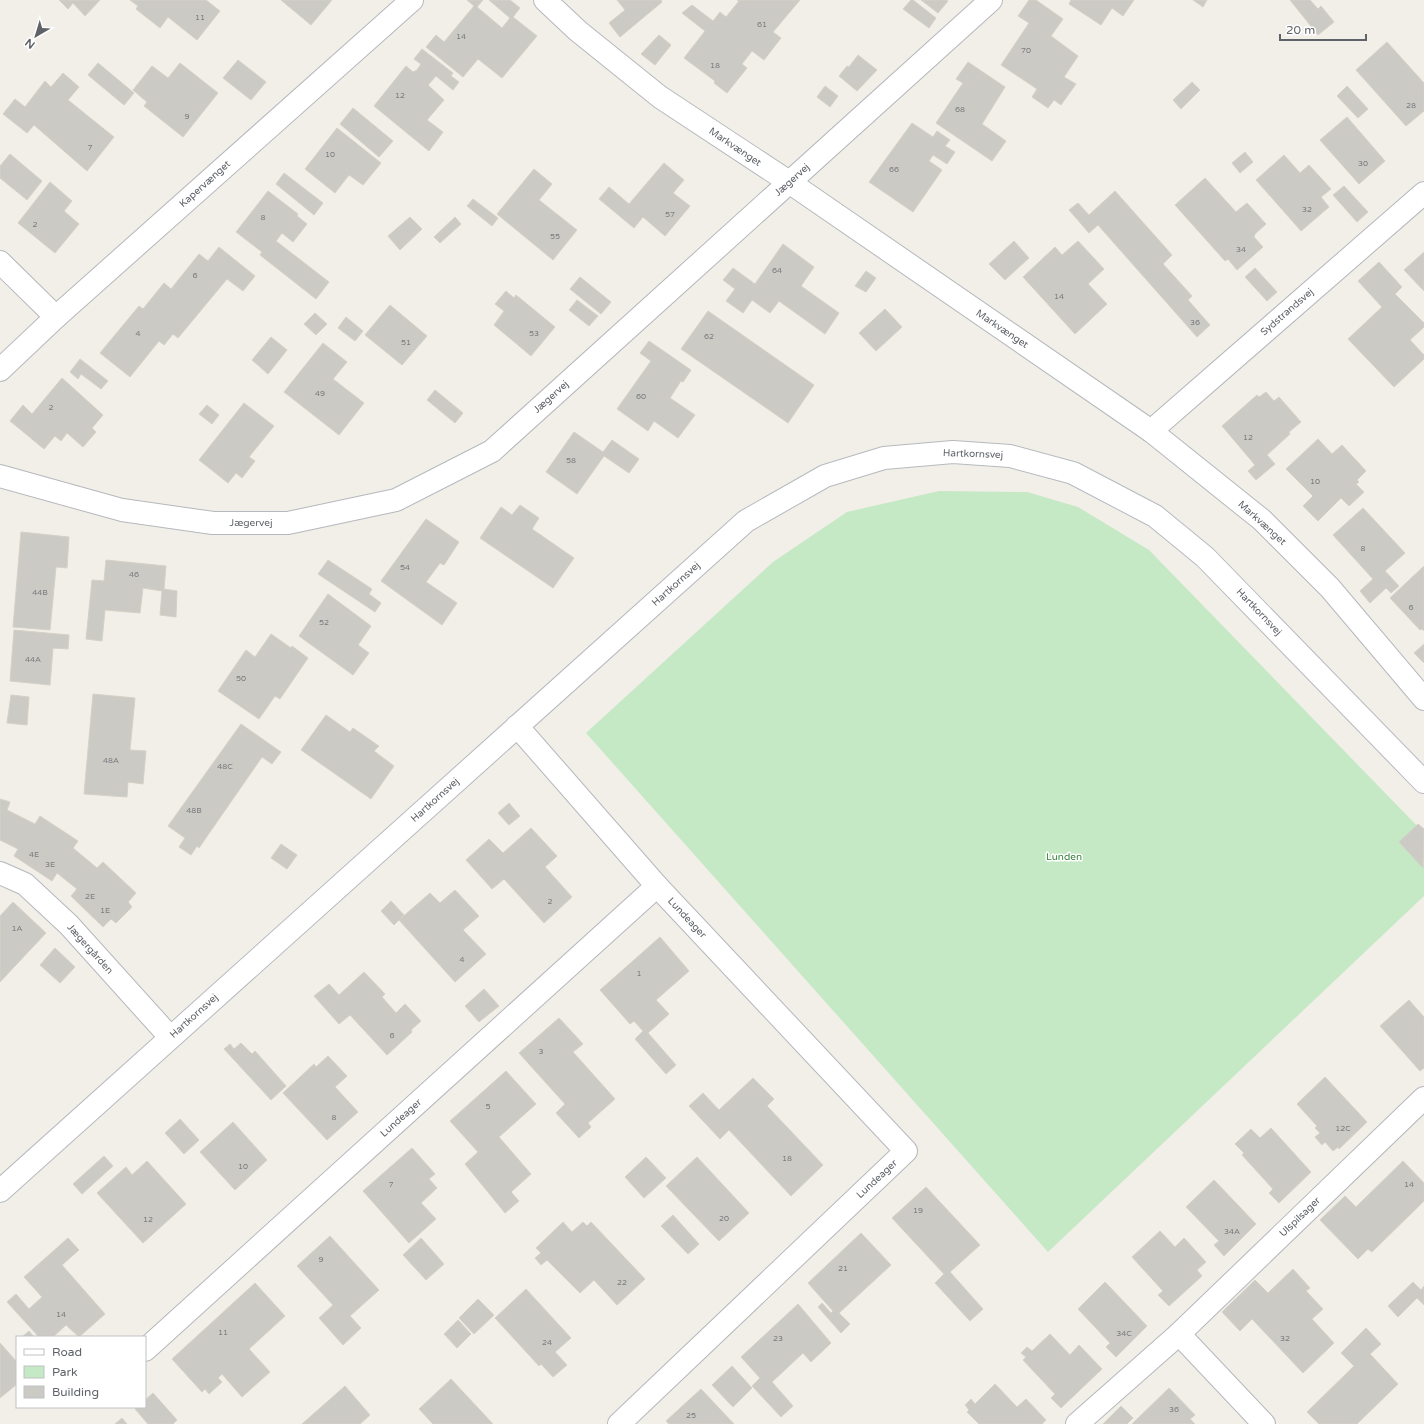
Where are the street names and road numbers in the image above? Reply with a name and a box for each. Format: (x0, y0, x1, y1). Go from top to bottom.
street label: Markvænget (706, 125, 764, 169)
street label: Kapervænget (177, 158, 233, 210)
street label: Jægervej (772, 161, 812, 199)
street label: Sydstrandsvej (1258, 286, 1316, 338)
street label: Markvænget (973, 307, 1031, 351)
street label: Jægervej (531, 378, 571, 416)
street label: Hartkornsvej (943, 447, 1003, 461)
street label: Markvænget (1235, 498, 1289, 548)
street label: Jægervej (230, 517, 273, 529)
street label: Hartkornsvej (650, 559, 702, 609)
street label: Hartkornsvej (1234, 586, 1284, 638)
street label: Hartkornsvej (409, 775, 461, 825)
street label: Lundeager (665, 895, 709, 941)
street label: Jægergården (64, 922, 116, 976)
street label: Hartkornsvej (168, 991, 220, 1041)
street label: Lundeager (378, 1096, 424, 1140)
street label: Lundeager (854, 1157, 900, 1201)
street label: Ulspilsager (1277, 1194, 1323, 1239)

